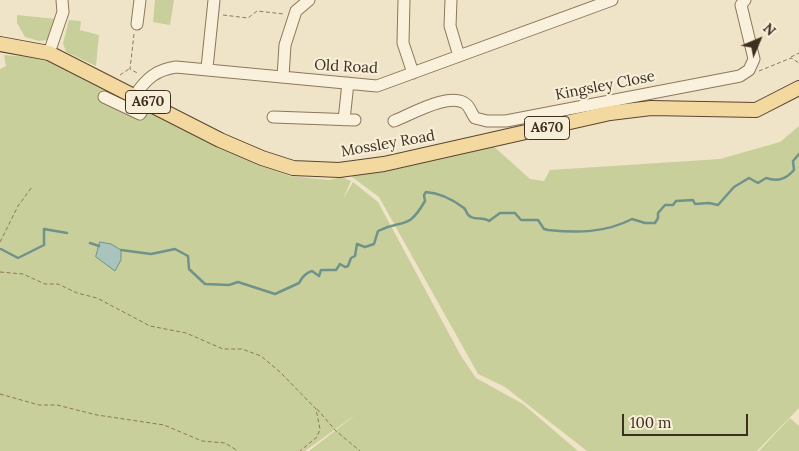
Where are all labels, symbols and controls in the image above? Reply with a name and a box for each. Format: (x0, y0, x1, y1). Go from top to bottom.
north arrow (734, 15, 784, 65)
text: N (759, 19, 780, 40)
street label: Old Road (314, 56, 378, 78)
street label: Kingsley Close (554, 68, 656, 104)
road number: A670 (126, 90, 170, 114)
road number: A670 (524, 116, 570, 140)
street label: Mossley Road (340, 127, 436, 161)
scale bar (624, 404, 750, 436)
text: 100 m (630, 413, 671, 432)

